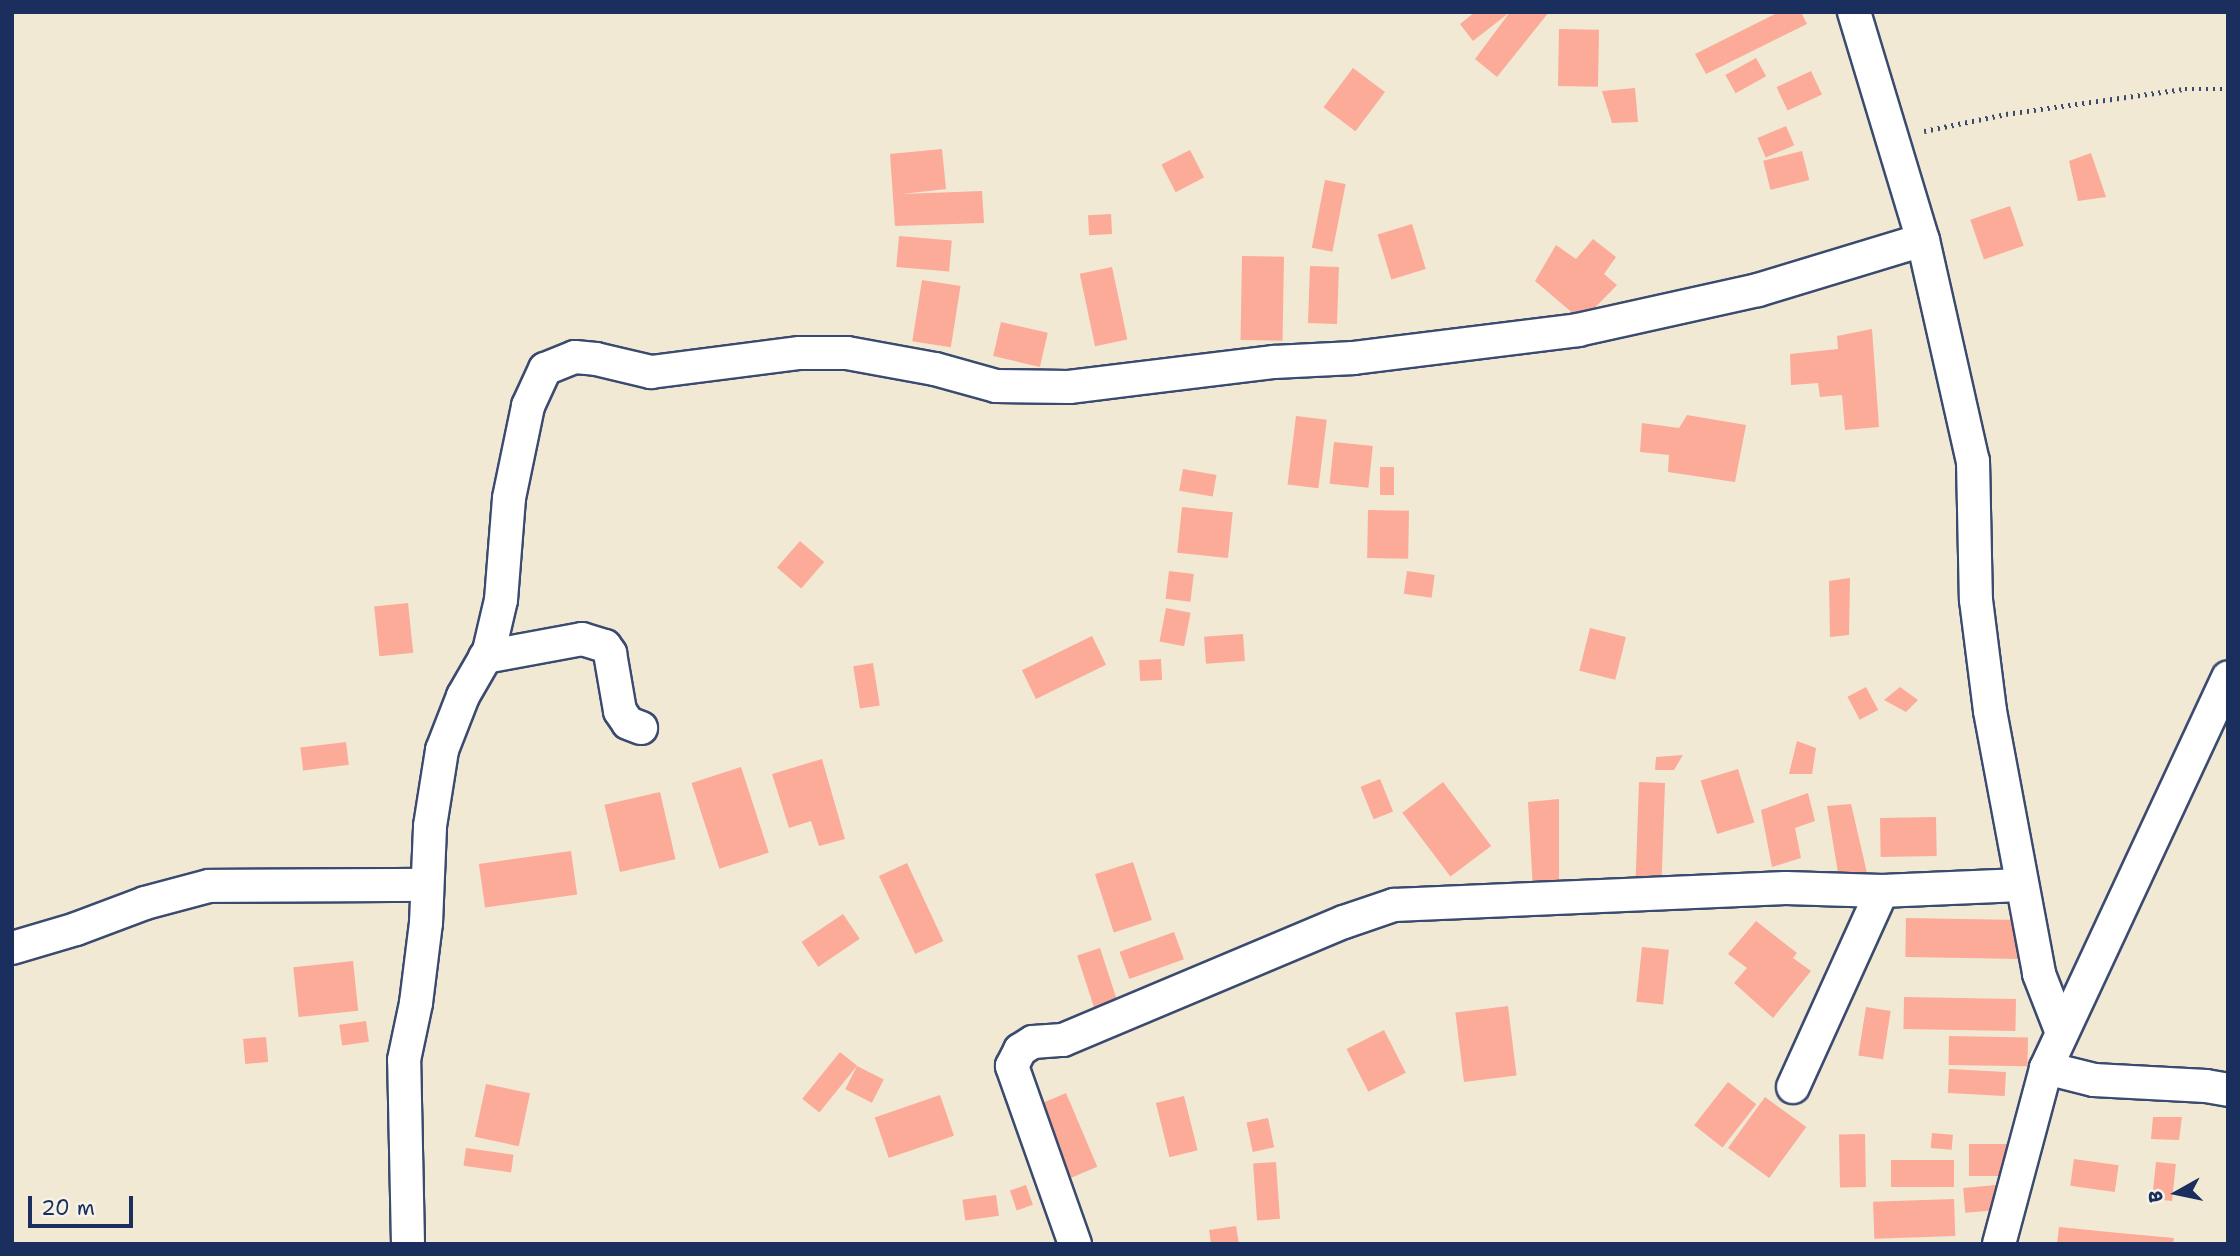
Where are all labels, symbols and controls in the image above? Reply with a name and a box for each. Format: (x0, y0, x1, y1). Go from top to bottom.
north arrow (2142, 1158, 2212, 1228)
scale bar (32, 1182, 136, 1226)
text: B (2142, 1189, 2169, 1204)
text: 20 m (41, 1194, 95, 1222)

